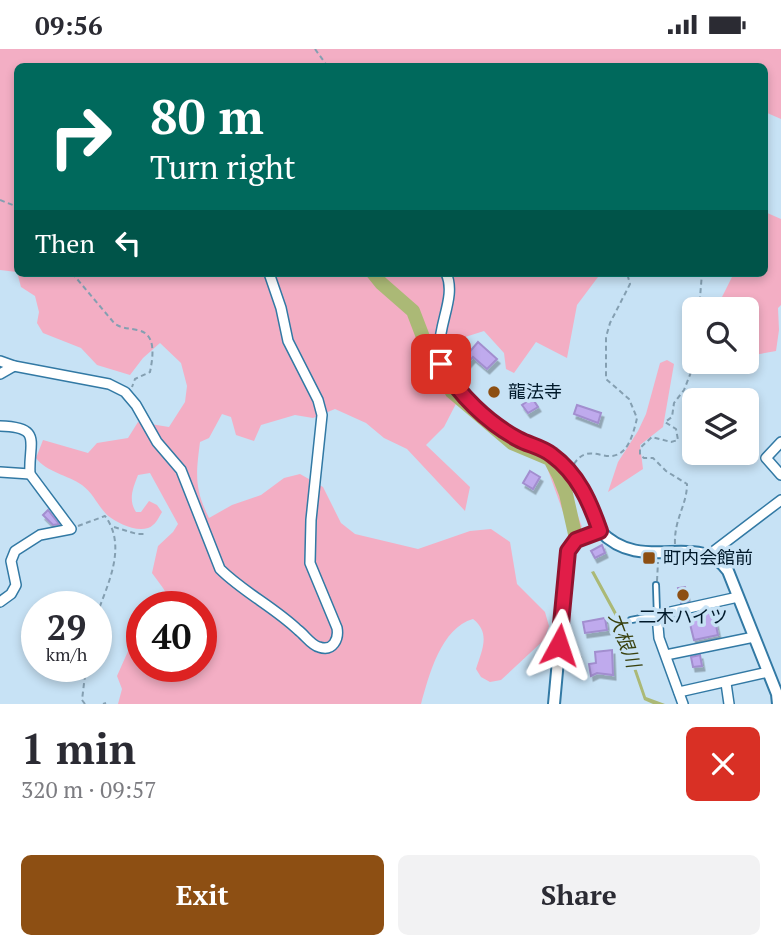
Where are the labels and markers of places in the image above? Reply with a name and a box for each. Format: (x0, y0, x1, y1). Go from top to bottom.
pin (411, 334, 471, 394)
place label: 龍法寺 (508, 379, 562, 403)
marker: 龍法寺 (486, 384, 502, 400)
place label: 町内会館前 (663, 545, 753, 569)
marker: 町内会館前 (641, 550, 657, 566)
marker: 二木ハイツ (675, 587, 691, 603)
place label: 二木ハイツ (638, 604, 728, 628)

